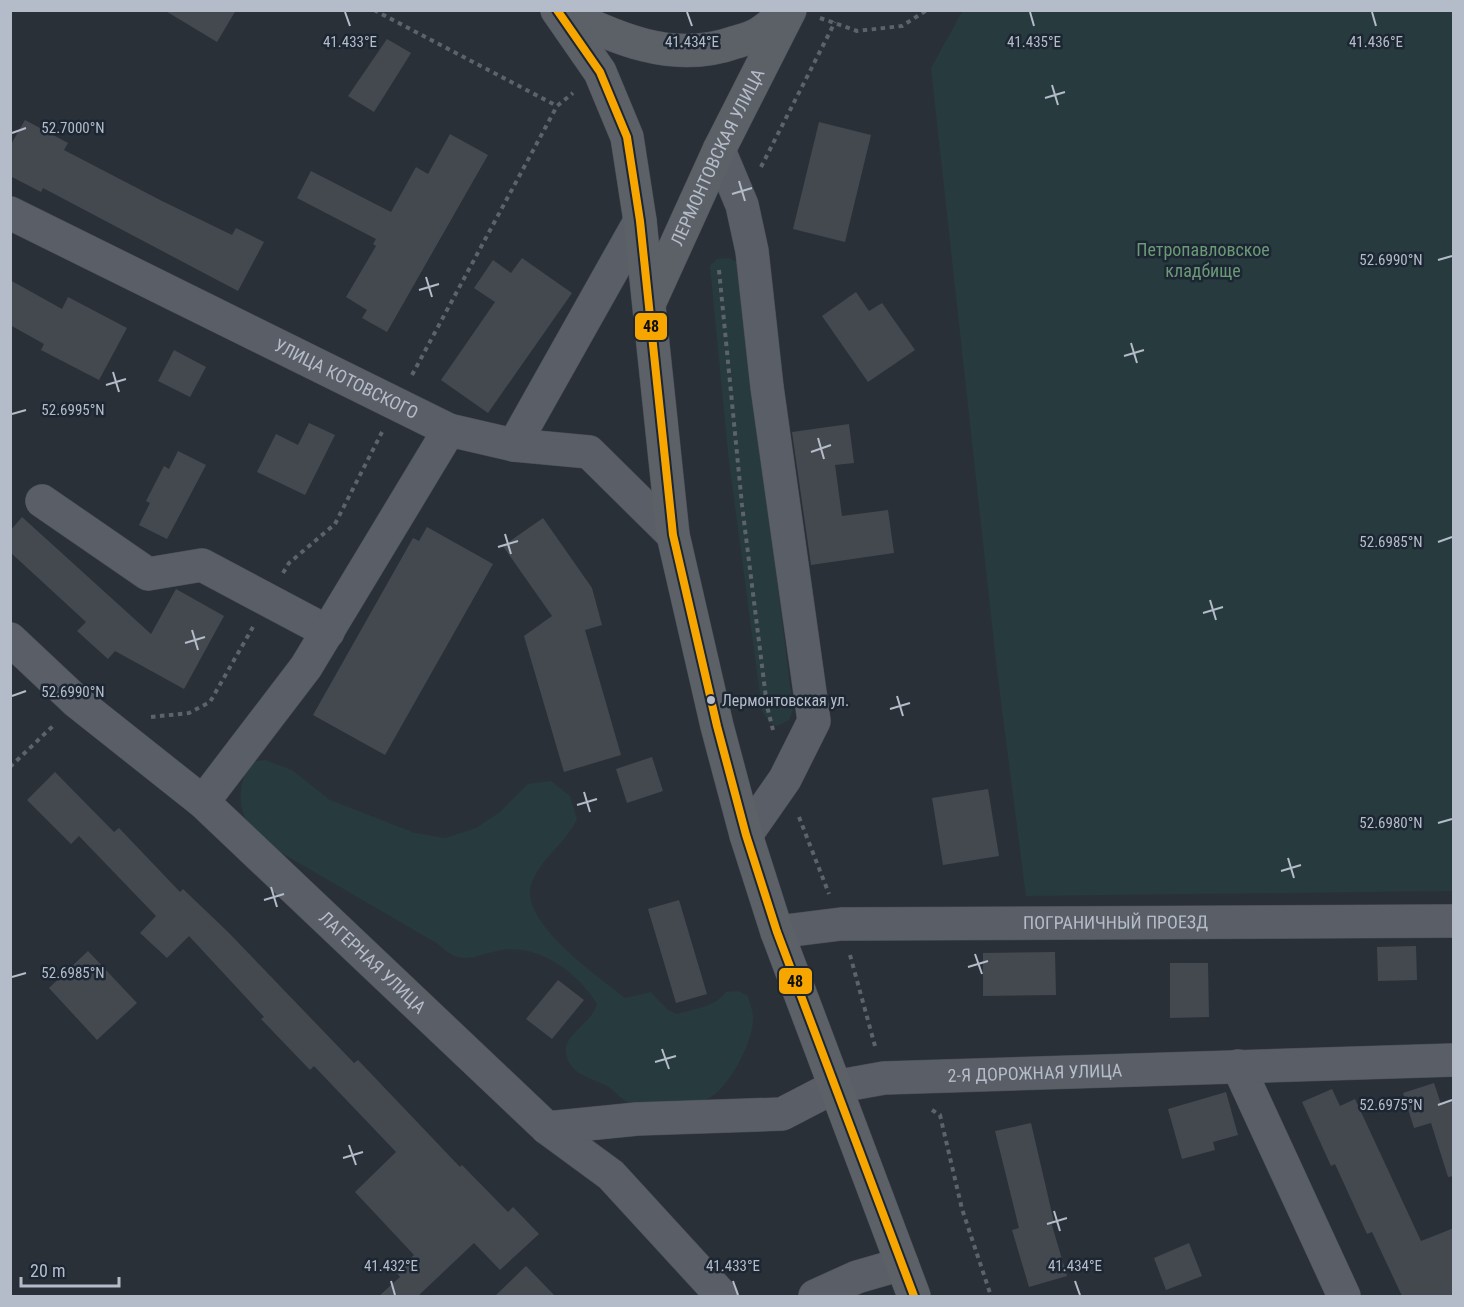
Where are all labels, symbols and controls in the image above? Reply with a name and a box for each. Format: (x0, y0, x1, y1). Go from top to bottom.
text: 41.433°E (323, 33, 377, 51)
text: 41.434°E (665, 33, 719, 51)
text: 41.435°E (1007, 33, 1061, 51)
text: 41.436°E (1349, 33, 1403, 51)
street label: ЛЕРМОНТОВСКАЯ УЛИЦА (666, 64, 769, 249)
text: 52.7000°N (41, 119, 105, 137)
park label: Петропавловское кладбище (1136, 239, 1270, 281)
text: 52.6990°N (1359, 251, 1423, 269)
line badge: 48 (634, 312, 668, 341)
text: 48 (643, 317, 659, 336)
street label: УЛИЦА КОТОВСКОГО (271, 334, 422, 423)
text: 52.6995°N (41, 401, 105, 419)
text: 52.6985°N (1359, 533, 1423, 551)
text: 52.6990°N (41, 683, 105, 701)
place label: Лермонтовская ул. (722, 691, 849, 710)
marker: Лермонтовская ул. (705, 694, 717, 706)
text: 52.6980°N (1359, 814, 1423, 832)
street label: ЛАГЕРНАЯ УЛИЦА (315, 907, 431, 1018)
street label: ПОГРАНИЧНЫЙ ПРОЕЗД (1023, 911, 1208, 933)
text: 52.6985°N (41, 964, 105, 982)
line badge: 48 (778, 967, 813, 995)
text: 48 (787, 972, 803, 991)
street label: 2-Я ДОРОЖНАЯ УЛИЦА (947, 1059, 1123, 1086)
text: 52.6975°N (1359, 1096, 1423, 1114)
scale bar (21, 1250, 118, 1288)
text: 41.432°E (364, 1257, 418, 1275)
text: 41.433°E (706, 1257, 760, 1275)
text: 41.434°E (1048, 1257, 1102, 1275)
text: 20 m (30, 1260, 65, 1281)

